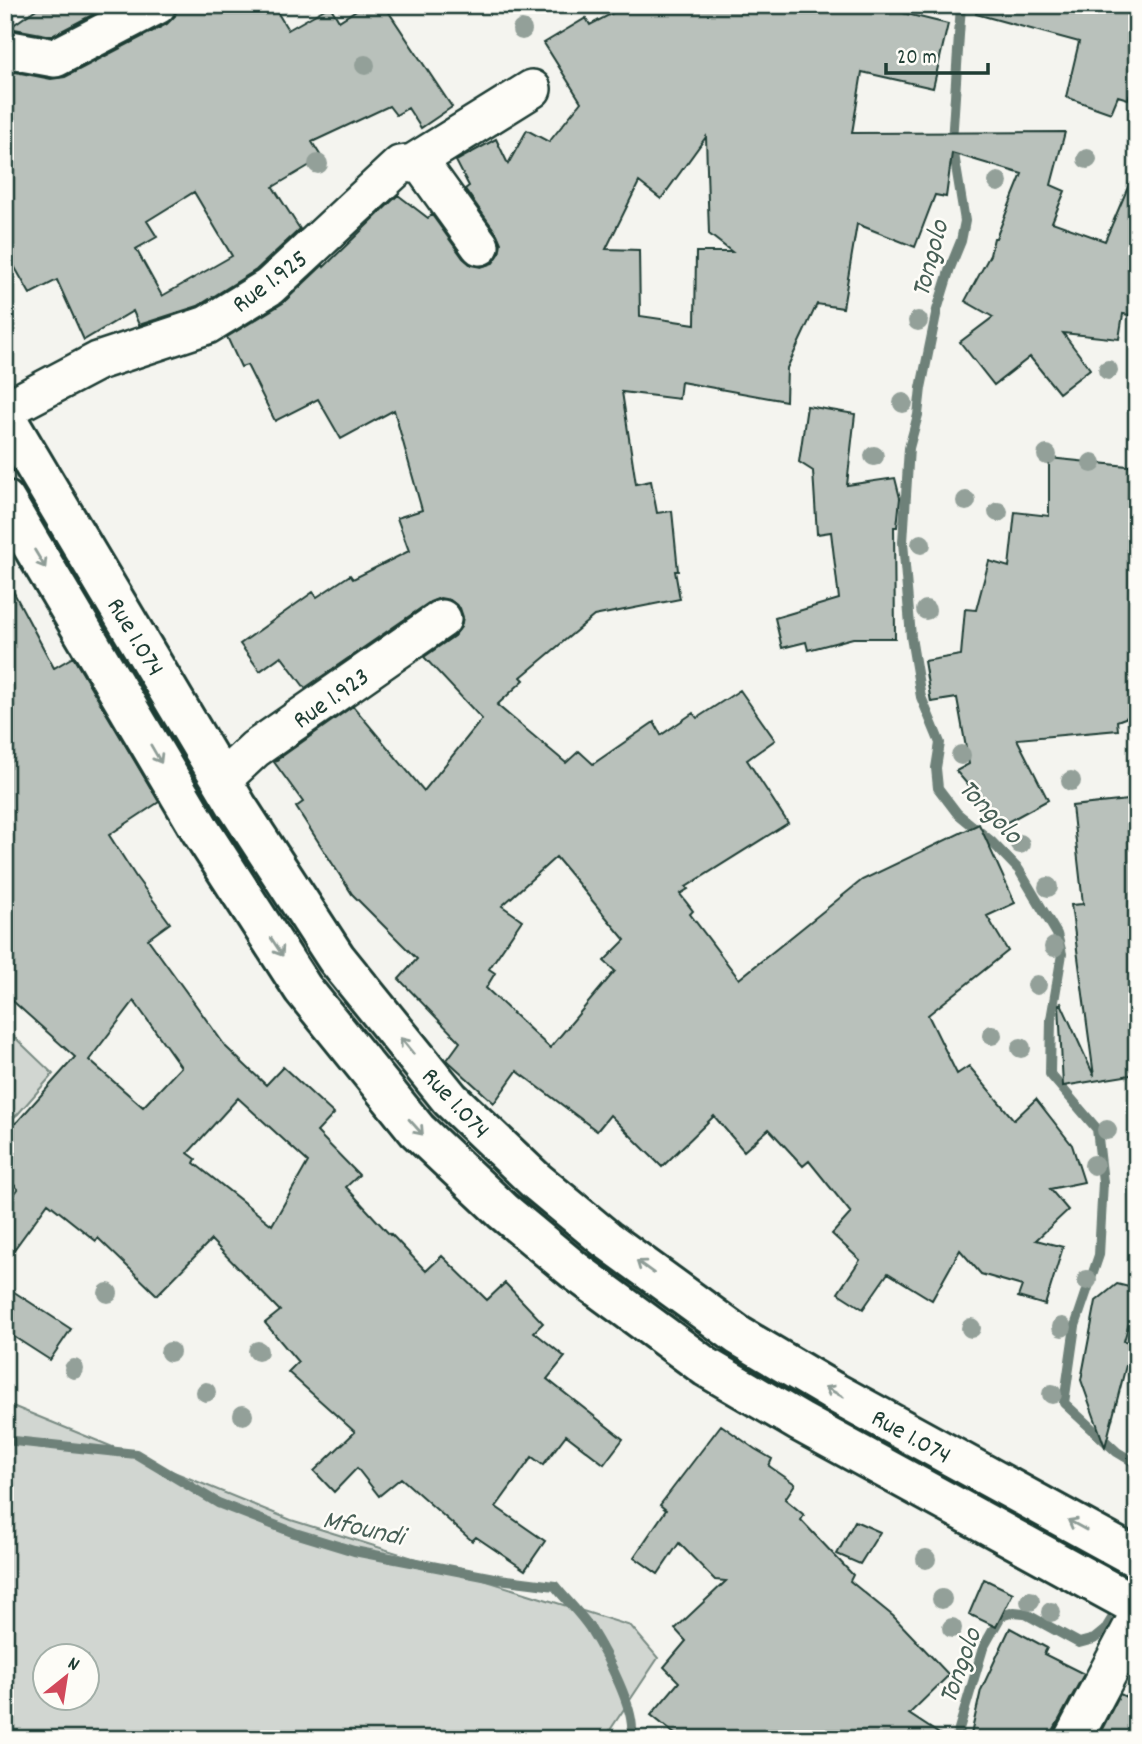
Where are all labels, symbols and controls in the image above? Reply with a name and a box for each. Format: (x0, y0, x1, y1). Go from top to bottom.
scale bar (886, 32, 988, 76)
text: 20 m (897, 44, 937, 74)
water label: Tongolo (903, 215, 963, 302)
street label: Rue 1.925 (225, 242, 317, 324)
one-way arrow (34, 548, 48, 568)
street label: Rue 1.074 (96, 591, 172, 684)
street label: Rue 1.923 (286, 660, 378, 740)
one-way arrow (149, 744, 163, 764)
water label: Tongolo (947, 772, 1031, 856)
one-way arrow (270, 937, 284, 957)
one-way arrow (400, 1038, 415, 1056)
street label: Rue 1.074 (412, 1060, 497, 1149)
one-way arrow (408, 1118, 424, 1136)
one-way arrow (636, 1260, 655, 1275)
one-way arrow (825, 1385, 845, 1399)
street label: Rue 1.074 (864, 1401, 957, 1475)
water label: Mfoundi (318, 1502, 411, 1560)
one-way arrow (1067, 1518, 1088, 1531)
water label: Tongolo (931, 1622, 995, 1710)
north arrow (32, 1642, 102, 1712)
text: N (62, 1651, 84, 1679)

